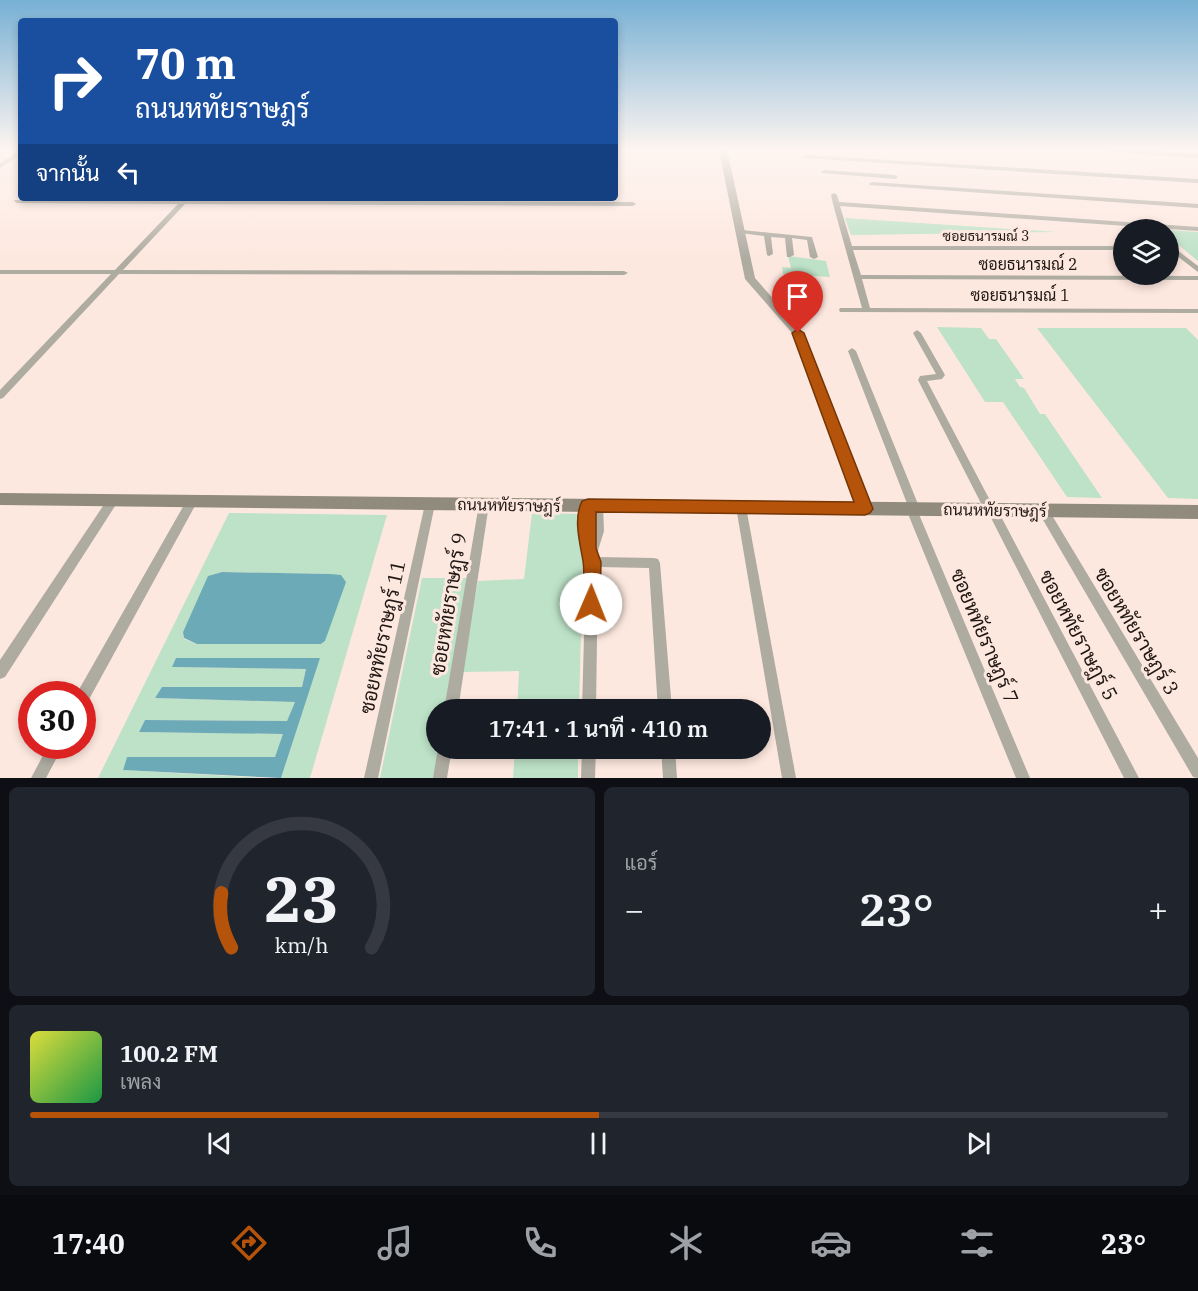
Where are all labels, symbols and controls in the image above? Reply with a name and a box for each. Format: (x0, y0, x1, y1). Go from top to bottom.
text: 70 m (135, 36, 236, 91)
icon: right (36, 42, 114, 120)
text: ถนนหทัยราษฎร์ (135, 90, 309, 125)
icon: left (112, 156, 145, 189)
text: จากนั้น (36, 158, 100, 187)
map controls (1113, 219, 1179, 285)
button: layers (1113, 219, 1179, 285)
street label: ซอยธนารมณ์ 3 (943, 227, 1029, 245)
street label: ซอยธนารมณ์ 2 (978, 252, 1078, 274)
pin (772, 271, 823, 333)
icon: arrive (781, 280, 814, 313)
street label: ซอยธนารมณ์ 1 (970, 283, 1070, 305)
street label: ถนนหทัยราษฎร์ (457, 492, 561, 517)
street label: ถนนหทัยราษฎร์ (943, 497, 1047, 522)
street label: ซอยหทัยราษฎร์ 9 (423, 531, 474, 678)
street label: ซอยหทัยราษฎร์ 11 (353, 558, 412, 716)
street label: ซอยหทัยราษฎร์ 3 (1087, 562, 1186, 700)
street label: ซอยหทัยราษฎร์ 7 (943, 564, 1026, 708)
street label: ซอยหทัยราษฎร์ 5 (1032, 565, 1125, 706)
position arrow (559, 572, 623, 636)
speed limit sign: 30 (18, 681, 96, 759)
text: 17:41 · 1 นาที · 410 m (489, 714, 708, 743)
text: แอร์ (625, 849, 658, 876)
text: 23 (264, 858, 339, 939)
text: 23° (859, 880, 934, 938)
text: − (625, 888, 644, 931)
text: + (1148, 888, 1168, 931)
text: km/h (275, 932, 329, 960)
text: 100.2 FM (120, 1039, 218, 1068)
text: เพลง (120, 1068, 161, 1095)
icon: previous (203, 1127, 236, 1160)
icon: pause (582, 1127, 615, 1160)
icon: next (962, 1127, 995, 1160)
icon: directions (228, 1222, 270, 1264)
icon: music (374, 1222, 416, 1264)
icon: phone (519, 1222, 561, 1264)
icon: climate (665, 1222, 707, 1264)
icon: car (810, 1222, 852, 1264)
icon: filters (956, 1222, 998, 1264)
text: 17:40 (52, 1226, 125, 1261)
text: 23° (1101, 1226, 1146, 1261)

